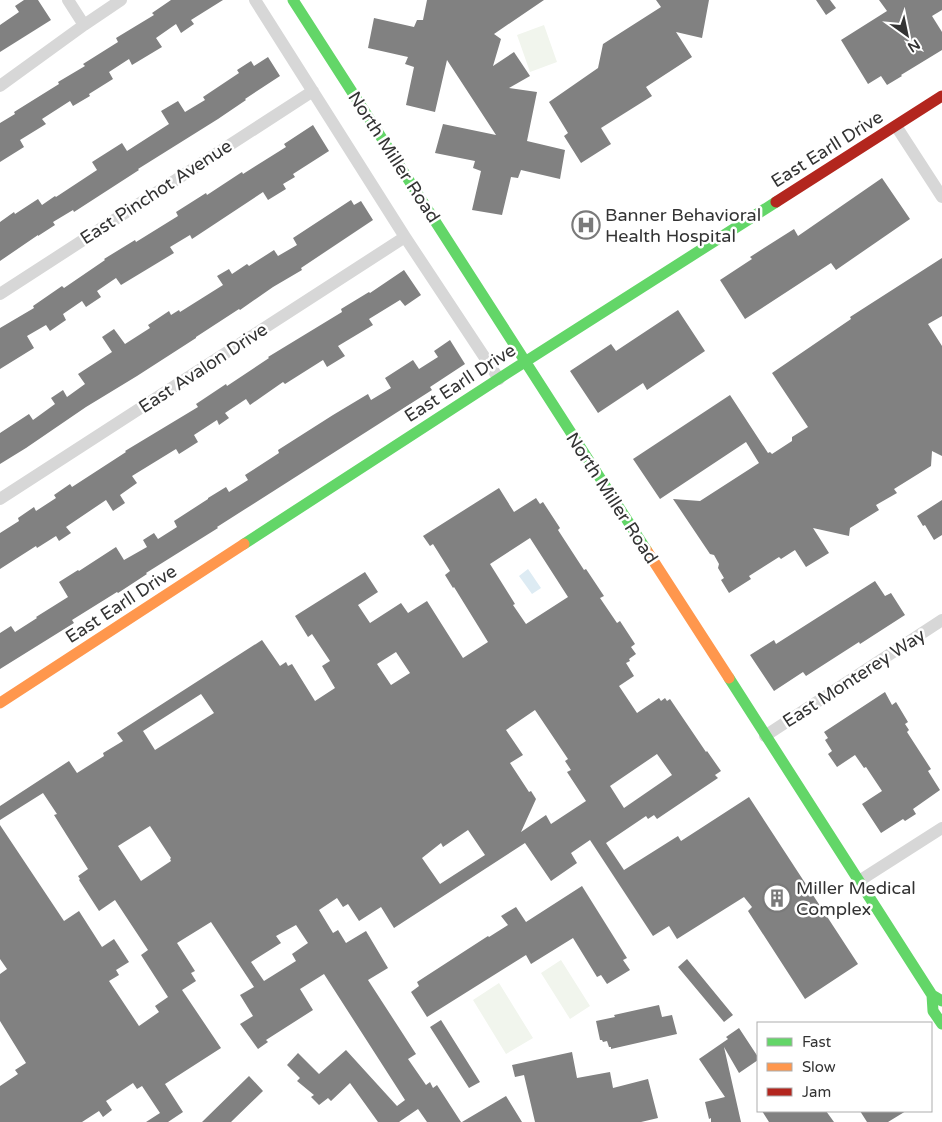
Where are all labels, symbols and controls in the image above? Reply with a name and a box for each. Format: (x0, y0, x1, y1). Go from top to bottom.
north arrow (882, 10, 932, 60)
text: N (904, 35, 923, 56)
street label: North Miller Road (343, 87, 445, 227)
street label: East Earll Drive (767, 106, 887, 192)
street label: East Pinchot Avenue (76, 135, 236, 249)
place label: Banner Behavioral Health Hospital (605, 204, 761, 247)
hospital icon: Banner Behavioral Health Hospital (571, 210, 601, 240)
street label: East Avalon Drive (134, 318, 272, 418)
street label: East Earll Drive (400, 339, 520, 427)
street label: North Miller Road (561, 428, 663, 568)
street label: East Earll Drive (61, 560, 181, 648)
street label: East Monterey Way (779, 624, 930, 732)
place label: Miller Medical Complex (796, 877, 916, 920)
building icon: Miller Medical Complex (762, 883, 792, 913)
legend (757, 1022, 932, 1112)
text: Fast (802, 1033, 832, 1051)
text: Slow (802, 1058, 836, 1076)
text: Jam (802, 1083, 831, 1101)

